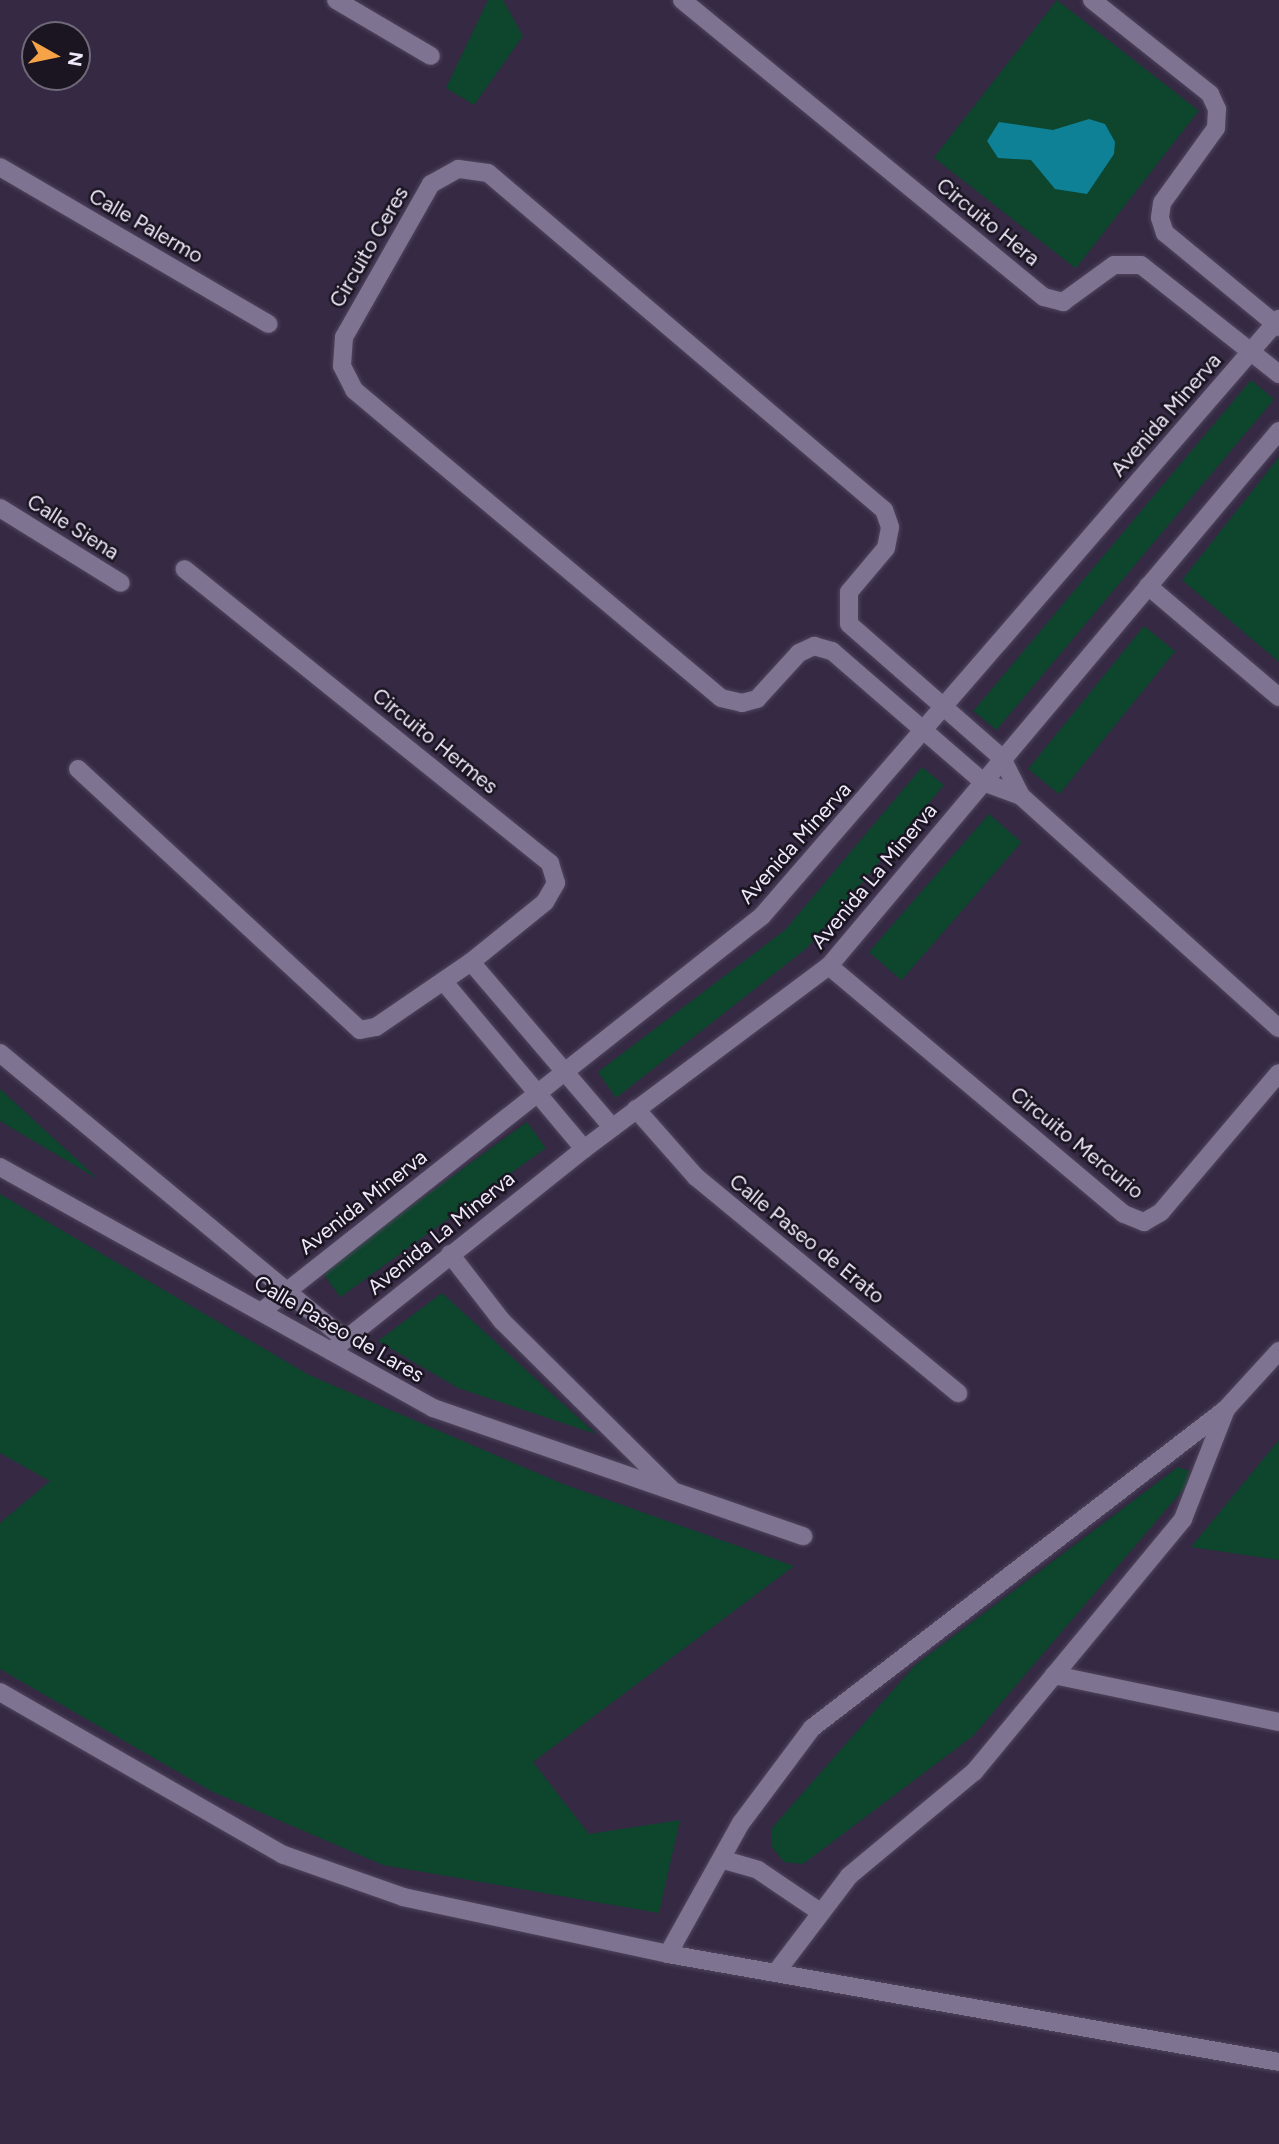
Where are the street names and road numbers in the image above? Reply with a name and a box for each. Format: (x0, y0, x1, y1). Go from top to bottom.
street label: Circuito Hera (931, 173, 1045, 271)
street label: Circuito Ceres (324, 182, 414, 312)
street label: Calle Palermo (84, 183, 208, 269)
street label: Avenida Minerva (1106, 348, 1226, 482)
street label: Calle Siena (22, 489, 124, 565)
street label: Circuito Hermes (367, 683, 503, 799)
street label: Avenida Minerva (734, 777, 856, 909)
street label: Avenida La Minerva (806, 798, 942, 954)
street label: Circuito Mercurio (1005, 1082, 1149, 1204)
street label: Avenida Minerva (294, 1144, 432, 1260)
street label: Avenida La Minerva (362, 1166, 520, 1300)
street label: Calle Paseo de Erato (724, 1169, 890, 1309)
street label: Calle Paseo de Lares (250, 1270, 428, 1388)

